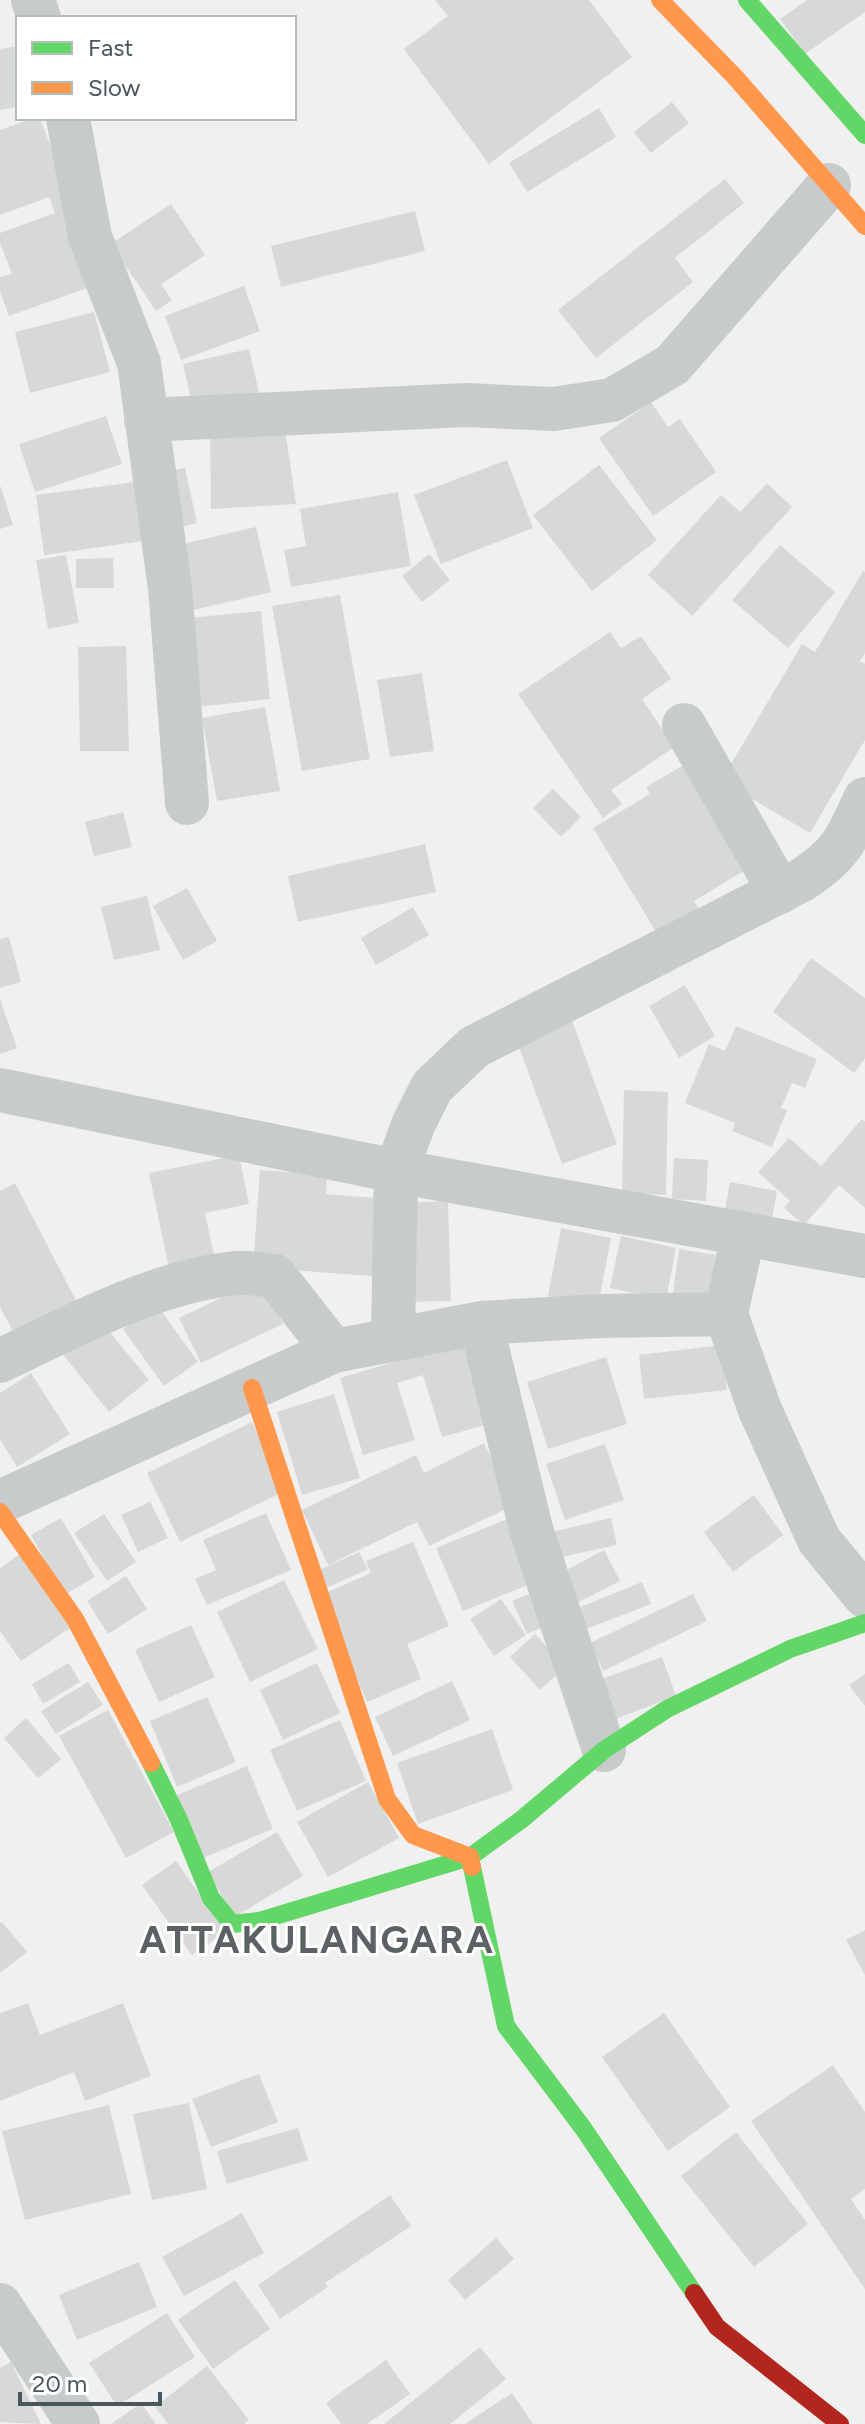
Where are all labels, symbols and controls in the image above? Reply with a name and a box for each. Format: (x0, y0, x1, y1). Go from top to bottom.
legend (16, 16, 296, 120)
text: Fast (88, 33, 133, 62)
text: Slow (88, 73, 141, 102)
district label: ATTAKULANGARA (139, 1917, 495, 1963)
scale bar (20, 2356, 160, 2406)
text: 20 m (32, 2369, 87, 2398)

